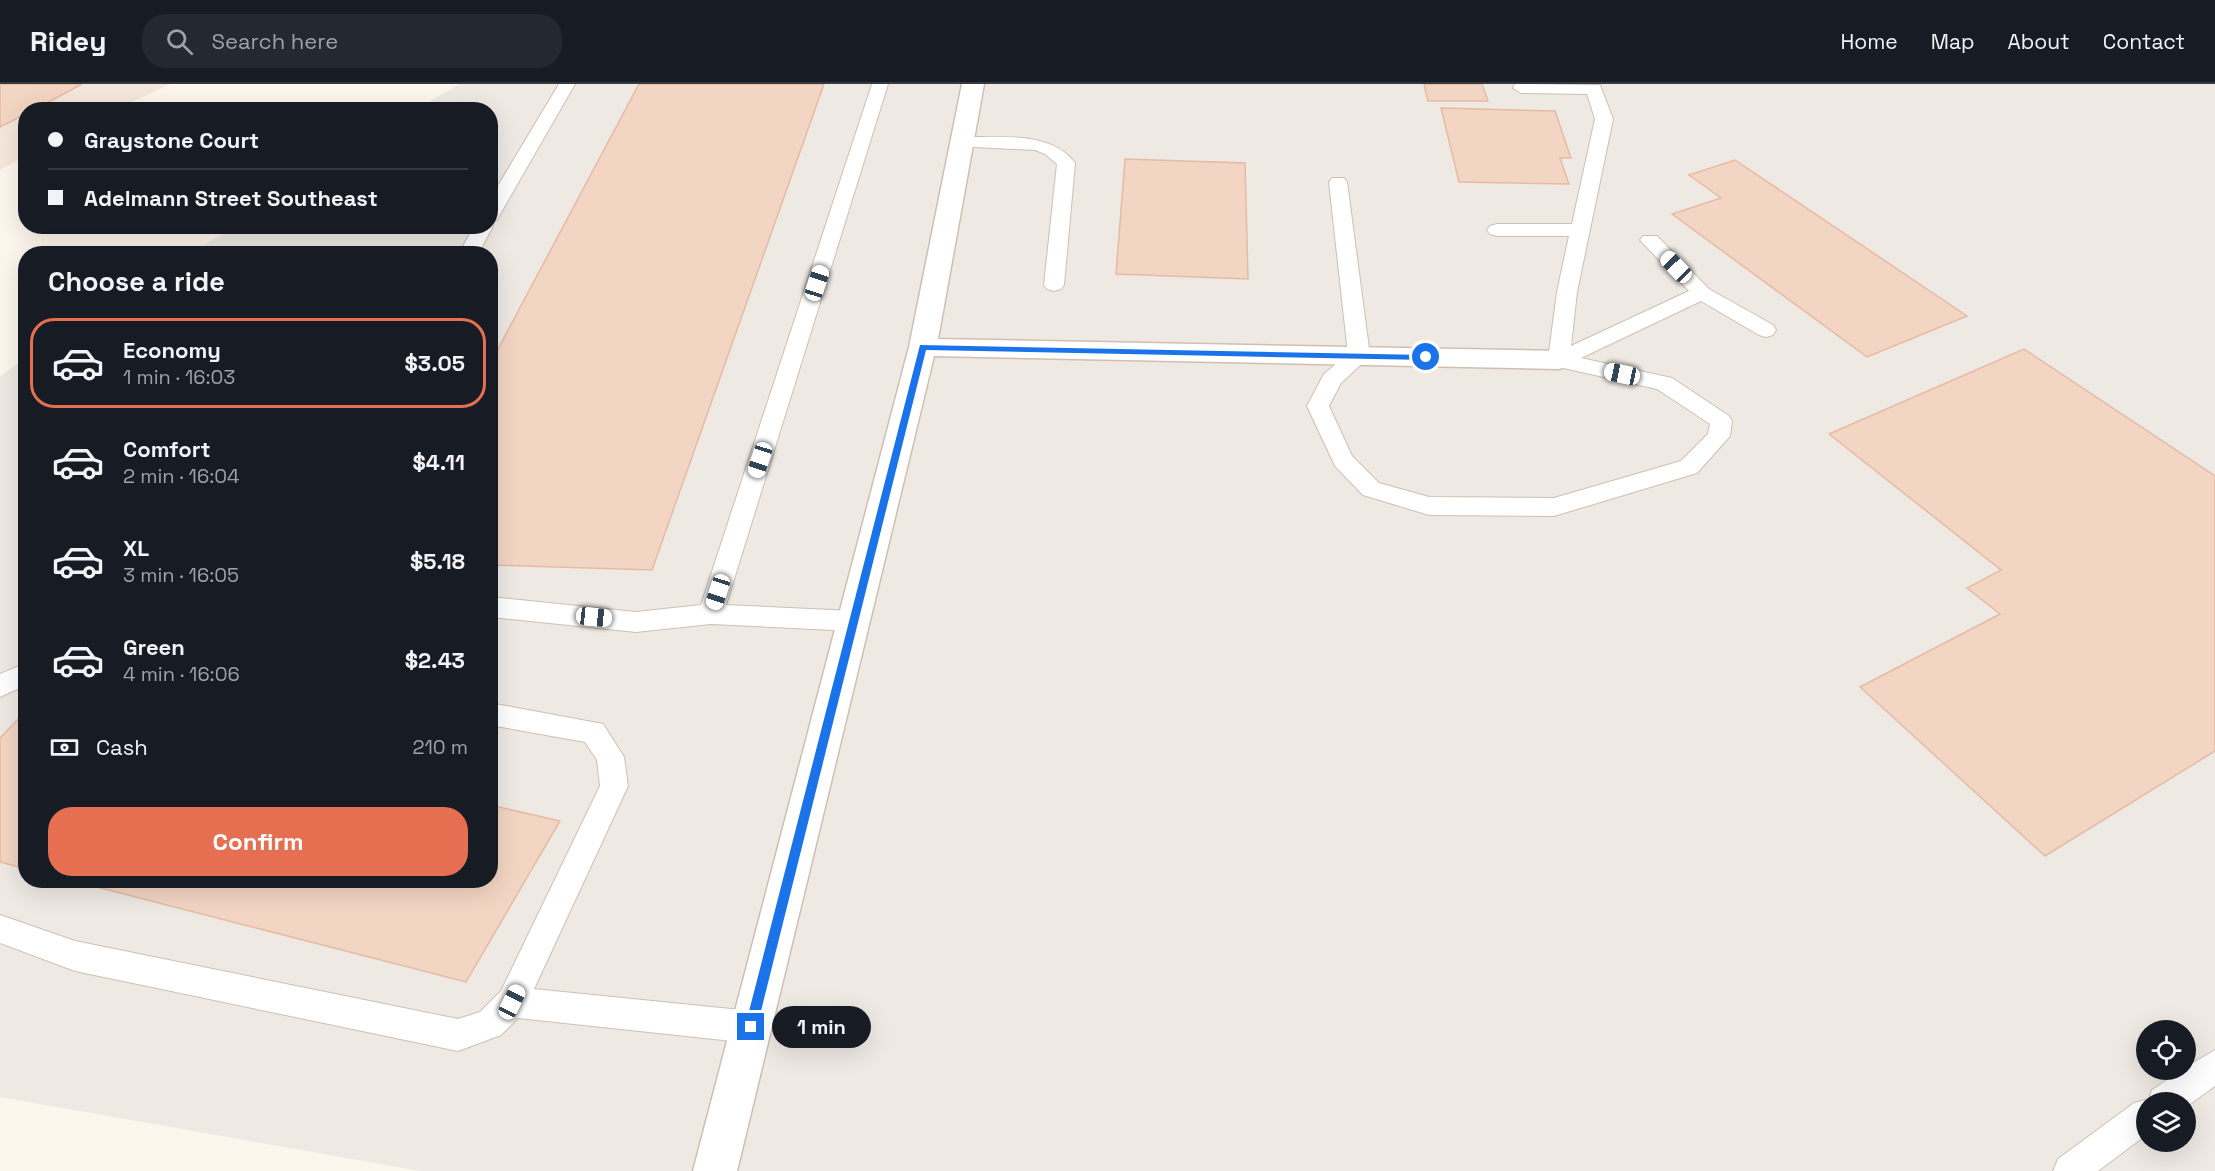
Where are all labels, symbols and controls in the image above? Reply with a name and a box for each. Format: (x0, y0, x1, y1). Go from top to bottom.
search box (142, 14, 562, 68)
text: Ridey (30, 23, 106, 59)
icon: search (163, 25, 196, 58)
text: Search here (211, 27, 338, 55)
text: Home (1840, 28, 1898, 55)
text: Map (1931, 28, 1975, 55)
text: About (2008, 28, 2070, 55)
text: Contact (2103, 28, 2185, 55)
text: Graystone Court (84, 126, 259, 154)
text: Adelmann Street Southeast (84, 184, 378, 212)
car (1657, 248, 1695, 286)
car (803, 263, 831, 303)
text: Choose a ride (48, 264, 225, 299)
icon: car (51, 336, 105, 390)
text: Economy (123, 336, 221, 364)
route start (1412, 343, 1439, 370)
text: $3.05 (405, 349, 465, 377)
car (1603, 361, 1641, 387)
text: 1 min · 16:03 (123, 364, 235, 390)
icon: car (51, 435, 105, 489)
text: Comfort (123, 435, 211, 463)
car (746, 440, 774, 480)
text: $4.11 (412, 448, 465, 476)
text: 2 min · 16:04 (123, 463, 240, 489)
icon: car (51, 534, 105, 588)
text: XL (123, 534, 149, 562)
text: $5.18 (410, 547, 465, 575)
text: 3 min · 16:05 (123, 562, 239, 588)
car (704, 572, 732, 612)
car (575, 606, 613, 628)
icon: car (51, 633, 105, 687)
text: Green (123, 633, 185, 661)
text: $2.43 (405, 646, 465, 674)
text: 4 min · 16:06 (123, 661, 240, 687)
icon: cash (48, 731, 81, 764)
text: Cash (96, 733, 148, 761)
text: 210 m (412, 734, 468, 760)
button: Confirm (48, 807, 468, 876)
car (496, 982, 528, 1022)
callout: 1 min (772, 1006, 871, 1048)
route end (737, 1013, 764, 1040)
text: 1 min (797, 1014, 846, 1040)
map controls (2136, 1020, 2196, 1152)
button: locate (2136, 1020, 2196, 1080)
button: layers (2136, 1092, 2196, 1152)

